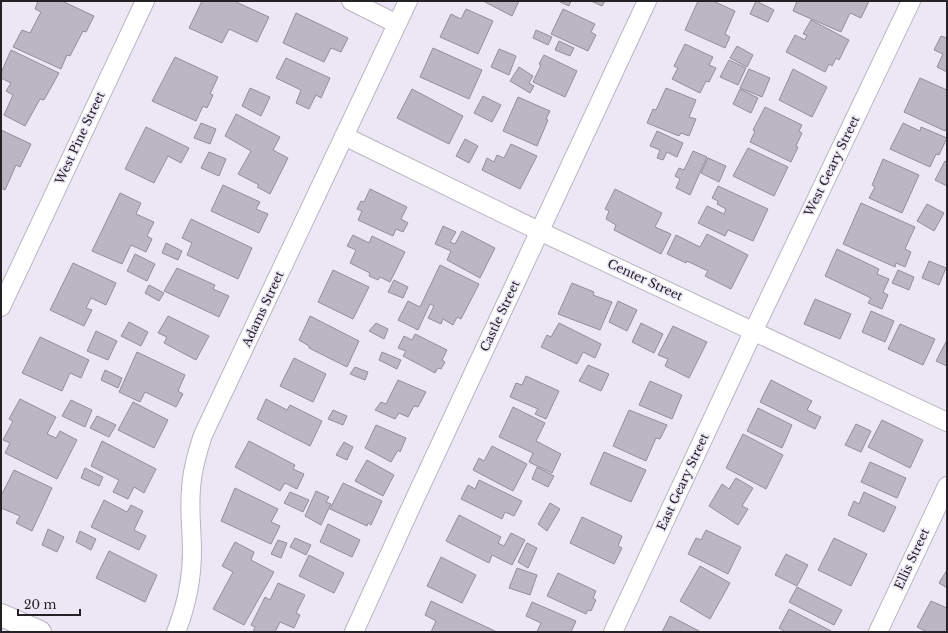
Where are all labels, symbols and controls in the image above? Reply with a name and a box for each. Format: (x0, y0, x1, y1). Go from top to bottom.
street label: West Pine Street (51, 89, 108, 187)
street label: West Geary Street (800, 113, 863, 219)
street label: Center Street (605, 256, 686, 304)
street label: Adams Street (238, 268, 287, 350)
street label: Castle Street (477, 278, 523, 354)
street label: East Geary Street (653, 430, 712, 533)
street label: Ellis Street (891, 525, 932, 592)
scale bar (18, 591, 80, 617)
text: 20 m (24, 597, 56, 612)

